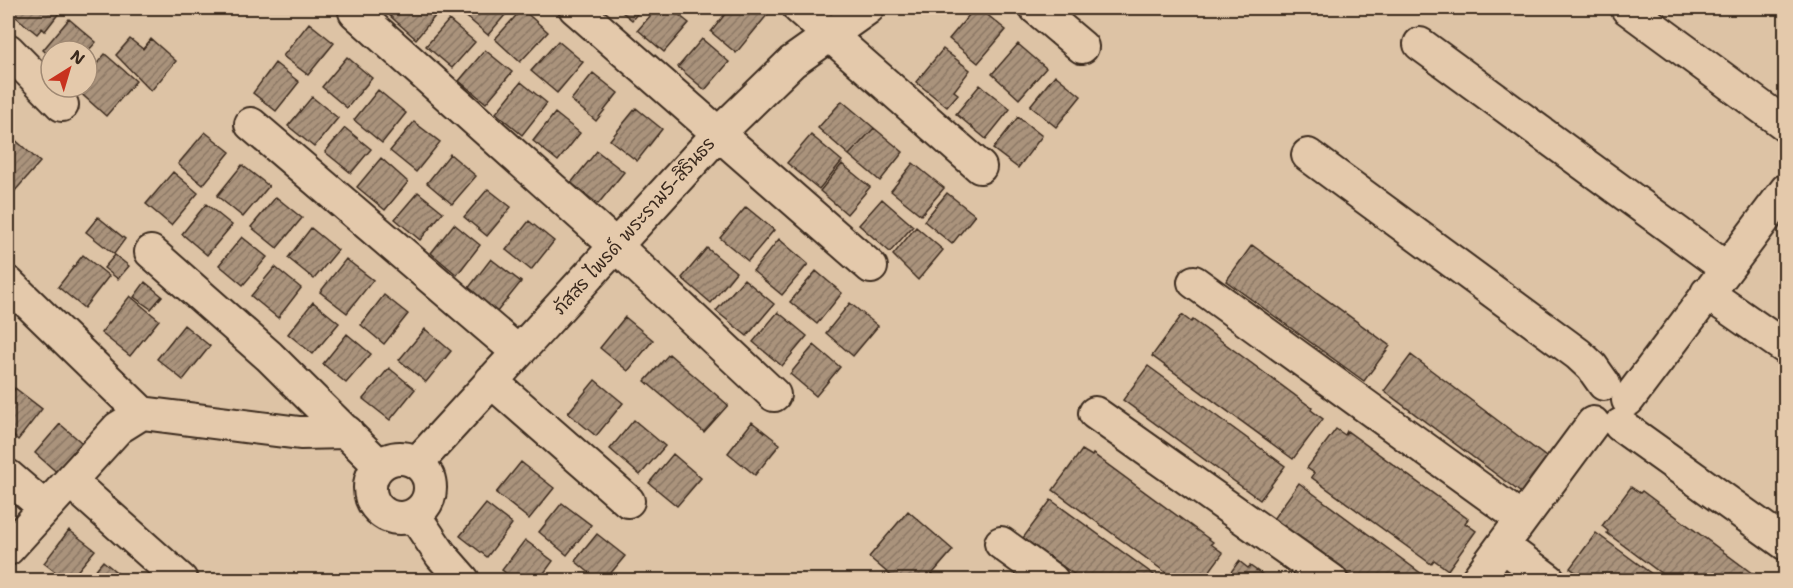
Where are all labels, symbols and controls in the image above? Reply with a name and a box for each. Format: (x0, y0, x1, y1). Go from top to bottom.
north arrow (39, 39, 99, 99)
text: N (66, 45, 89, 70)
street label: ภัสสร ไพรด์ พระราม5-สิรินธร (547, 131, 720, 320)

